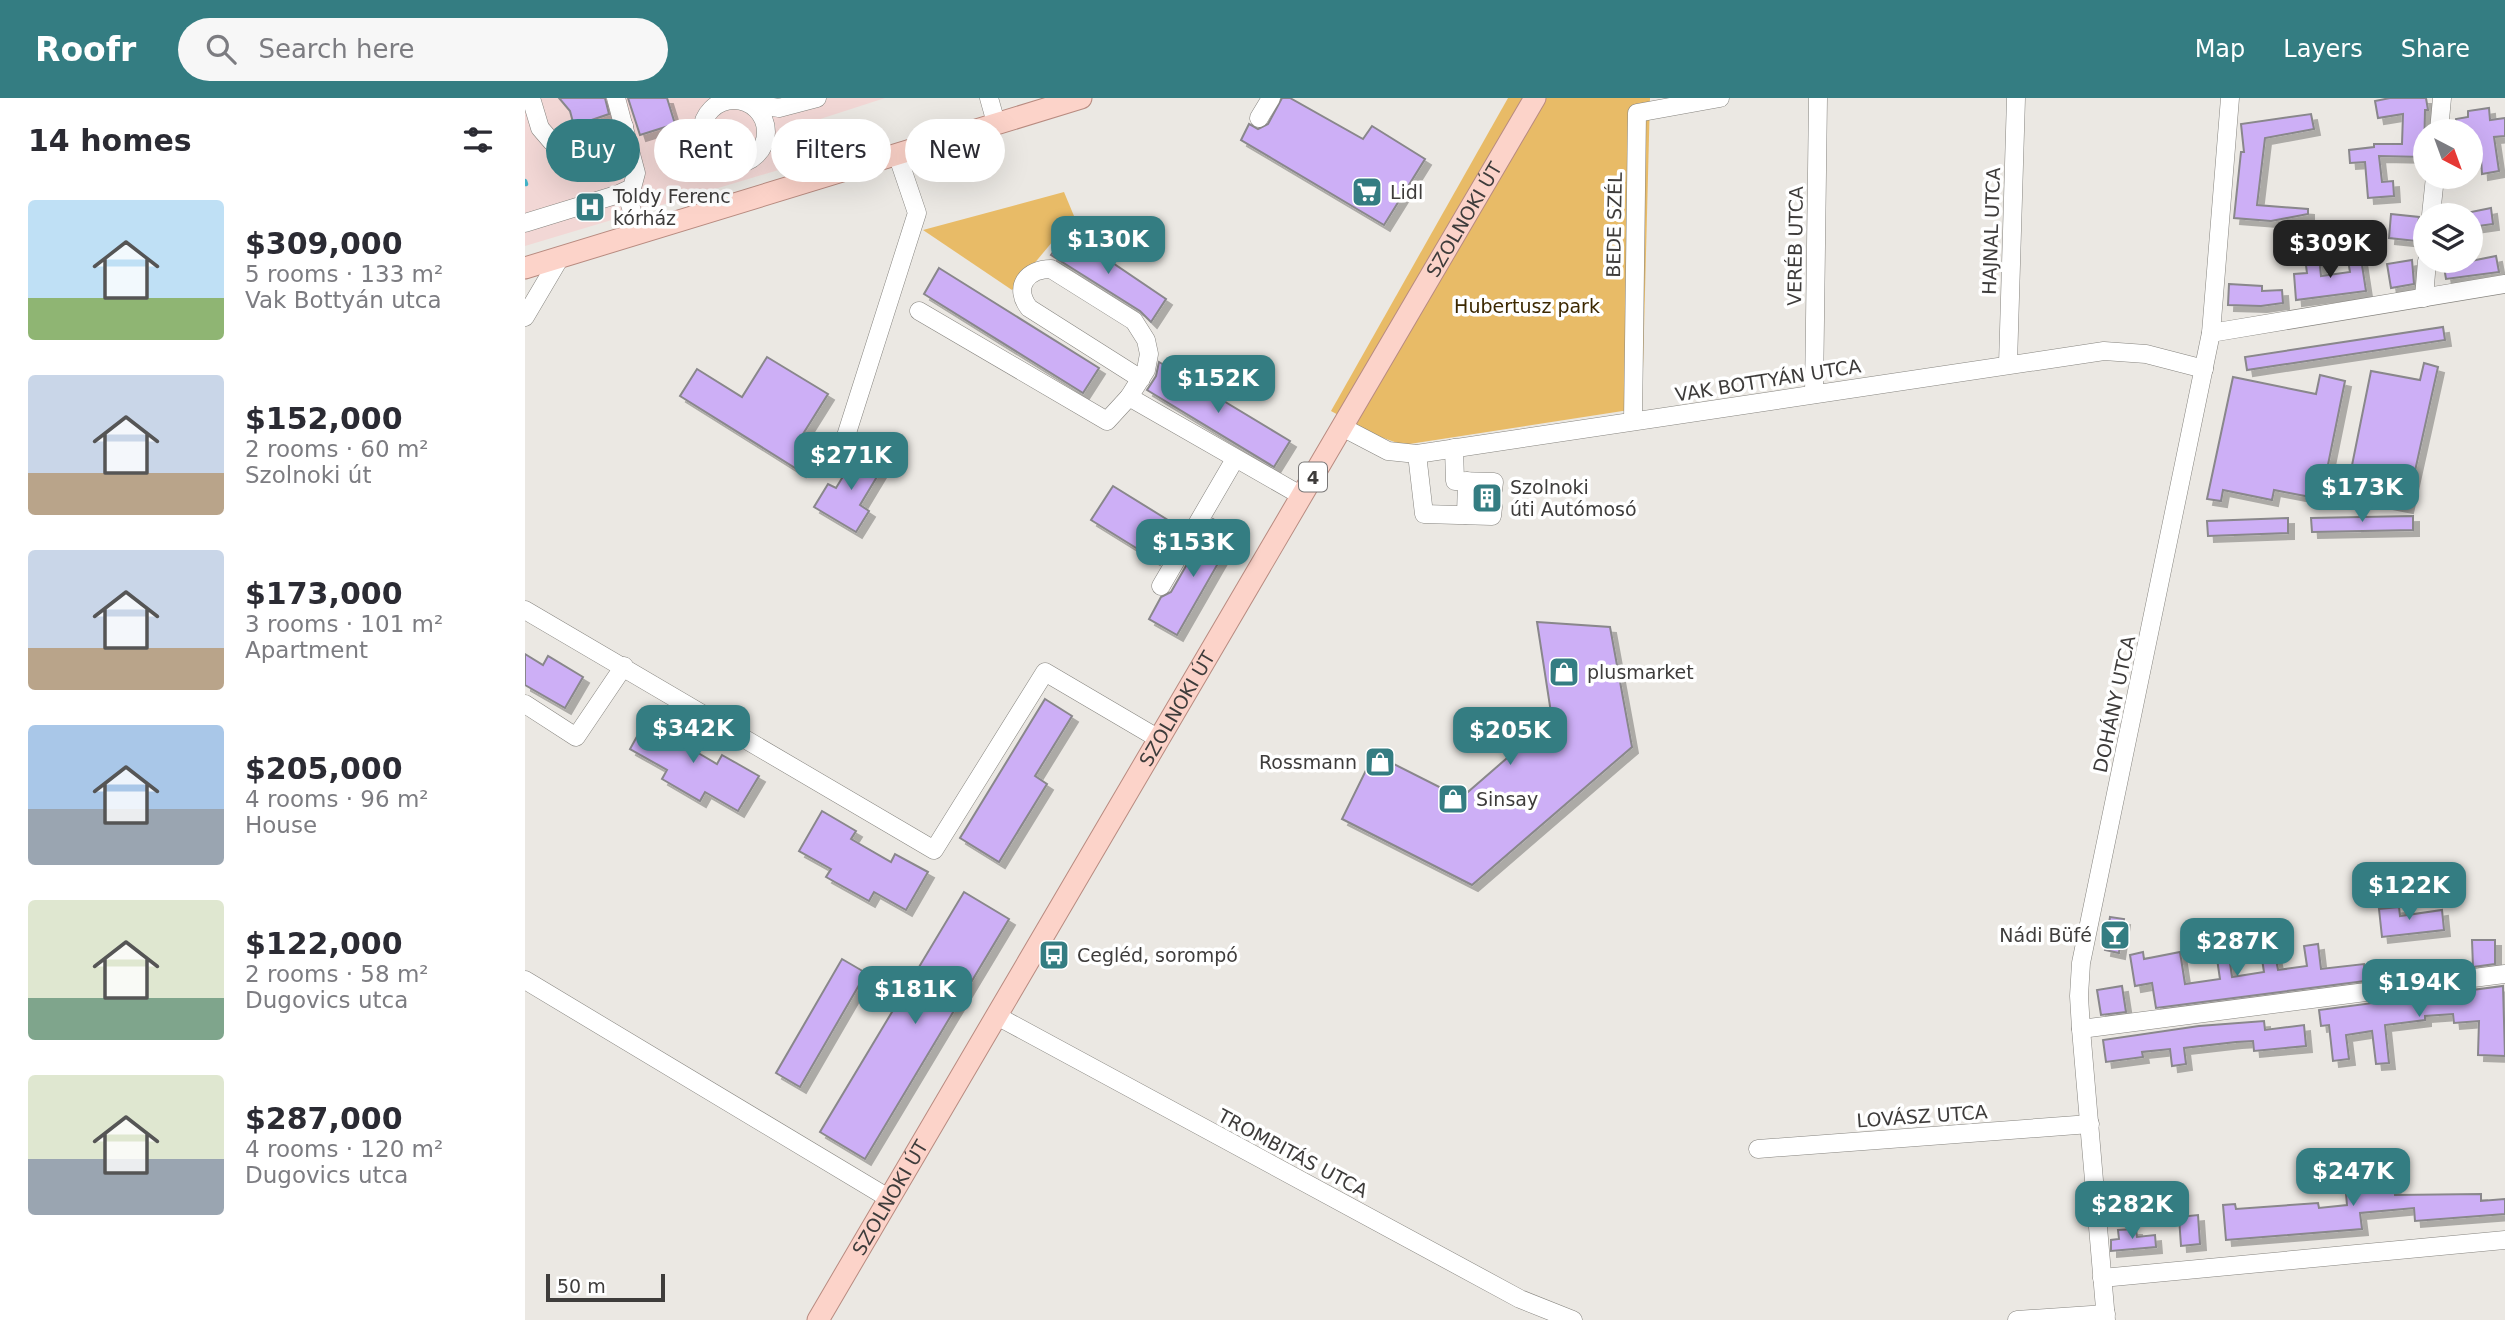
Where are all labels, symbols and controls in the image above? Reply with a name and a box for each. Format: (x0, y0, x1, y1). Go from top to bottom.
search box (178, 18, 668, 81)
text: Roofr (35, 30, 136, 69)
icon: search (202, 30, 240, 68)
text: Search here (258, 34, 415, 64)
text: Map (2195, 35, 2245, 63)
text: Layers (2283, 35, 2363, 63)
text: Share (2401, 35, 2470, 63)
chip: Buy (546, 119, 640, 182)
chip: Rent (654, 119, 757, 182)
chip: Filters (771, 119, 891, 182)
chip: New (905, 119, 1005, 182)
north arrow (2413, 119, 2483, 189)
map controls (2413, 119, 2483, 273)
icon: filters (459, 121, 497, 159)
text: 14 homes (28, 123, 192, 158)
street label: SZOLNOKI ÚT (1421, 158, 1506, 281)
street label: HAJNAL UTCA (1978, 167, 2004, 295)
street label: BEDE SZÉL (1602, 172, 1626, 278)
supermarket icon: Lidl (1350, 175, 1384, 209)
place label: Lidl (1390, 181, 1423, 203)
place label: Toldy Ferenc kórház (612, 185, 731, 229)
street label: VERÉB UTCA (1783, 186, 1807, 306)
hospital icon: Toldy Ferenc kórház (573, 190, 607, 224)
button: layers (2413, 203, 2483, 273)
pin: $130K (1059, 216, 1157, 276)
pin: $309K (2281, 220, 2379, 280)
text: $309,000 (245, 226, 403, 261)
text: $130K (1067, 226, 1149, 252)
icon: home (84, 228, 168, 312)
text: $309K (2289, 230, 2371, 256)
text: 5 rooms · 133 m² (245, 261, 443, 287)
text: Vak Bottyán utca (245, 287, 442, 313)
park label: Hubertusz park (1454, 295, 1600, 317)
street label: VAK BOTTYÁN UTCA (1674, 354, 1862, 406)
pin: $152K (1169, 356, 1267, 415)
text: $152K (1177, 365, 1259, 391)
text: $152,000 (245, 401, 403, 436)
icon: home (84, 403, 168, 487)
pin: $271K (802, 432, 900, 492)
text: 2 rooms · 60 m² (245, 436, 429, 462)
text: $271K (810, 442, 892, 468)
text: Szolnoki út (245, 462, 371, 488)
road number: 4 (1299, 463, 1327, 492)
pin: $173K (2313, 464, 2411, 524)
text: $173K (2321, 474, 2403, 500)
place label: Szolnoki úti Autómosó (1510, 476, 1637, 520)
building icon: Szolnoki úti Autómosó (1470, 481, 1504, 515)
pin: $153K (1144, 519, 1242, 579)
text: $153K (1152, 529, 1234, 555)
text: $173,000 (245, 576, 403, 611)
icon: home (84, 578, 168, 662)
text: 3 rooms · 101 m² (245, 611, 443, 637)
street label: DOHÁNY UTCA (2089, 634, 2139, 774)
text: Apartment (245, 637, 368, 663)
street label: SZOLNOKI ÚT (1135, 647, 1219, 770)
shop icon: plusmarket (1547, 655, 1581, 689)
place label: plusmarket (1587, 661, 1694, 683)
pin: $342K (644, 706, 742, 765)
pin: $205K (1461, 708, 1559, 767)
text: $342K (652, 715, 734, 741)
text: $205K (1469, 717, 1551, 743)
shop icon: Rossmann (1363, 745, 1397, 779)
text: $205,000 (245, 751, 403, 786)
place label: Rossmann (1259, 751, 1357, 773)
icon: home (84, 753, 168, 837)
shop icon: Sinsay (1436, 782, 1470, 816)
text: 4 rooms · 96 m² (245, 786, 429, 812)
place label: Sinsay (1476, 788, 1538, 810)
text: House (245, 812, 317, 838)
pin: $122K (2360, 862, 2458, 922)
text: $122K (2368, 872, 2450, 898)
bar icon: Nádi Büfé (2098, 918, 2132, 952)
pin: $287K (2188, 918, 2286, 978)
place label: Nádi Büfé (1999, 924, 2092, 946)
text: $122,000 (245, 926, 403, 961)
icon: home (84, 928, 168, 1012)
text: $287K (2196, 928, 2278, 954)
bus stop icon: Cegléd, sorompó (1037, 938, 1071, 972)
place label: Cegléd, sorompó (1077, 944, 1238, 966)
pin: $194K (2370, 960, 2468, 1019)
text: 2 rooms · 58 m² (245, 961, 429, 987)
pin: $181K (866, 967, 964, 1026)
text: $194K (2378, 969, 2460, 995)
text: $181K (874, 976, 956, 1002)
text: Dugovics utca (245, 987, 408, 1013)
street label: LOVÁSZ UTCA (1856, 1100, 1988, 1132)
text: $287,000 (245, 1101, 403, 1136)
icon: home (84, 1103, 168, 1187)
street label: TROMBITÁS UTCA (1213, 1104, 1372, 1202)
text: 4 rooms · 120 m² (245, 1136, 443, 1162)
street label: SZOLNOKI ÚT (848, 1136, 932, 1259)
pin: $247K (2304, 1148, 2402, 1208)
text: $247K (2312, 1158, 2394, 1184)
text: Dugovics utca (245, 1162, 408, 1188)
pin: $282K (2083, 1182, 2181, 1241)
text: $282K (2091, 1191, 2173, 1217)
scale bar (546, 1271, 665, 1303)
text: 50 m (557, 1275, 606, 1297)

